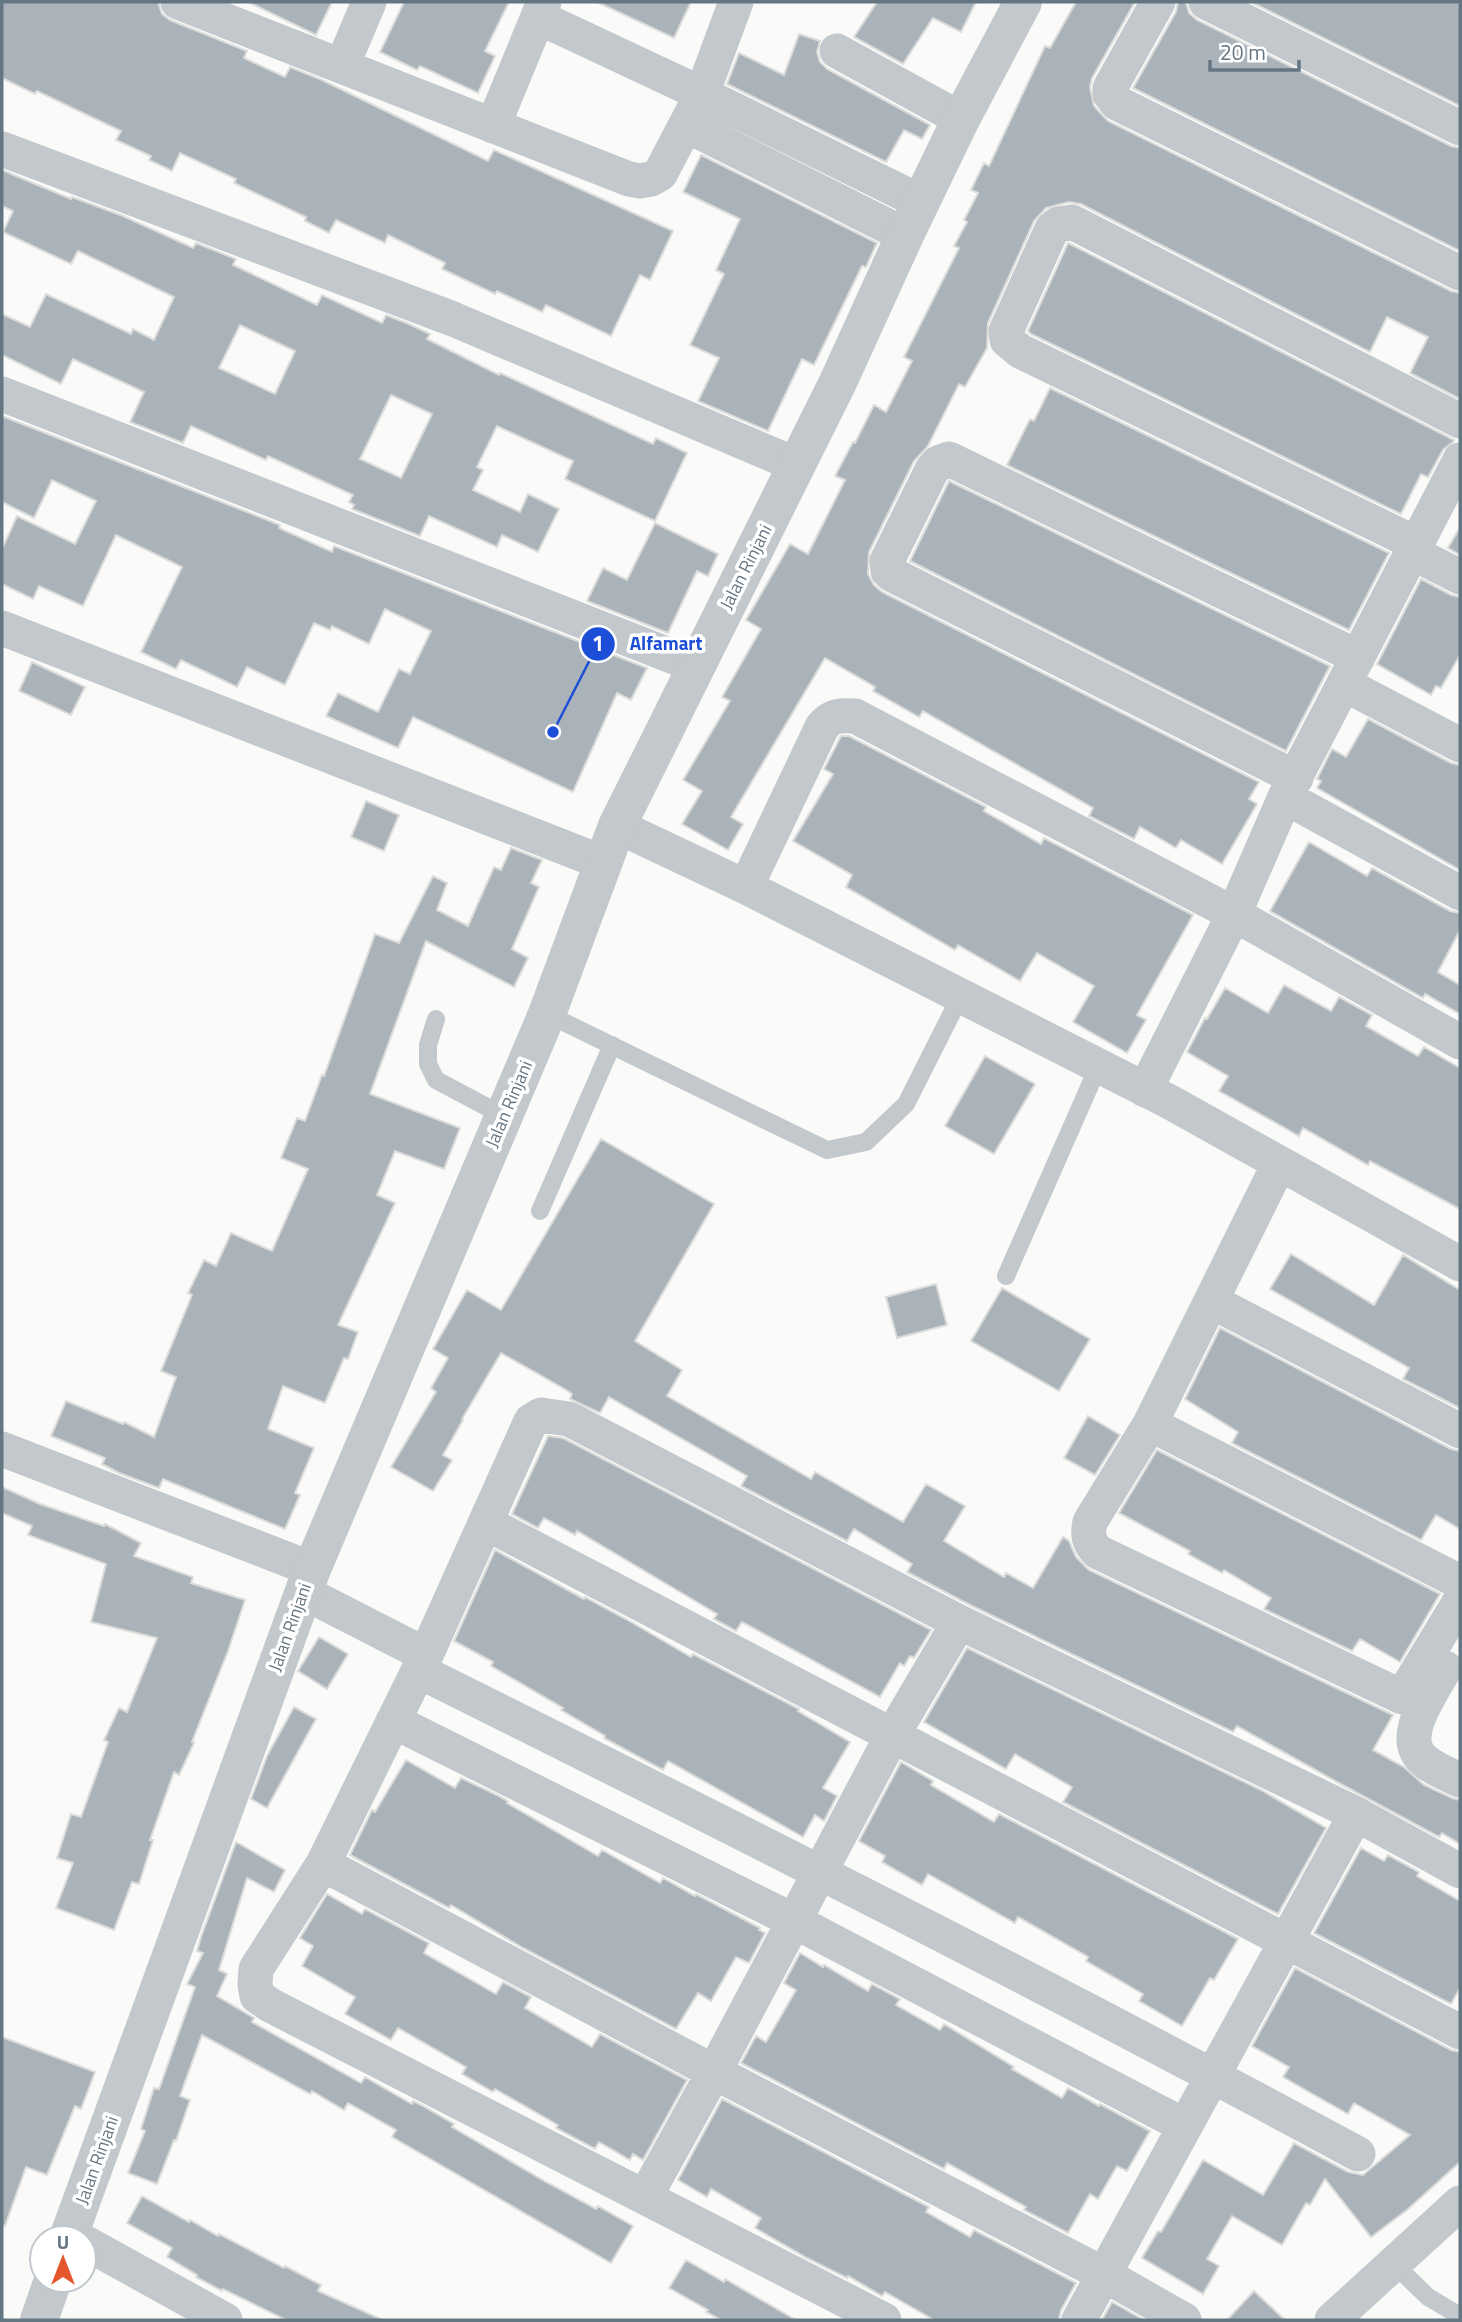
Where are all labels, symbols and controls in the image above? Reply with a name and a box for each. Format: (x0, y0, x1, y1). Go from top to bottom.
scale bar (1210, 28, 1299, 72)
text: 20 m (1220, 36, 1266, 68)
street label: Jalan Rinjani (713, 520, 779, 614)
callout: Alfamart (581, 624, 717, 664)
text: 1 (592, 627, 604, 659)
text: Alfamart (630, 628, 702, 657)
street label: Jalan Rinjani (478, 1056, 539, 1152)
street label: Jalan Rinjani (261, 1579, 318, 1675)
street label: Jalan Rinjani (68, 2112, 125, 2208)
north arrow (28, 2224, 98, 2294)
text: U (57, 2227, 69, 2256)

